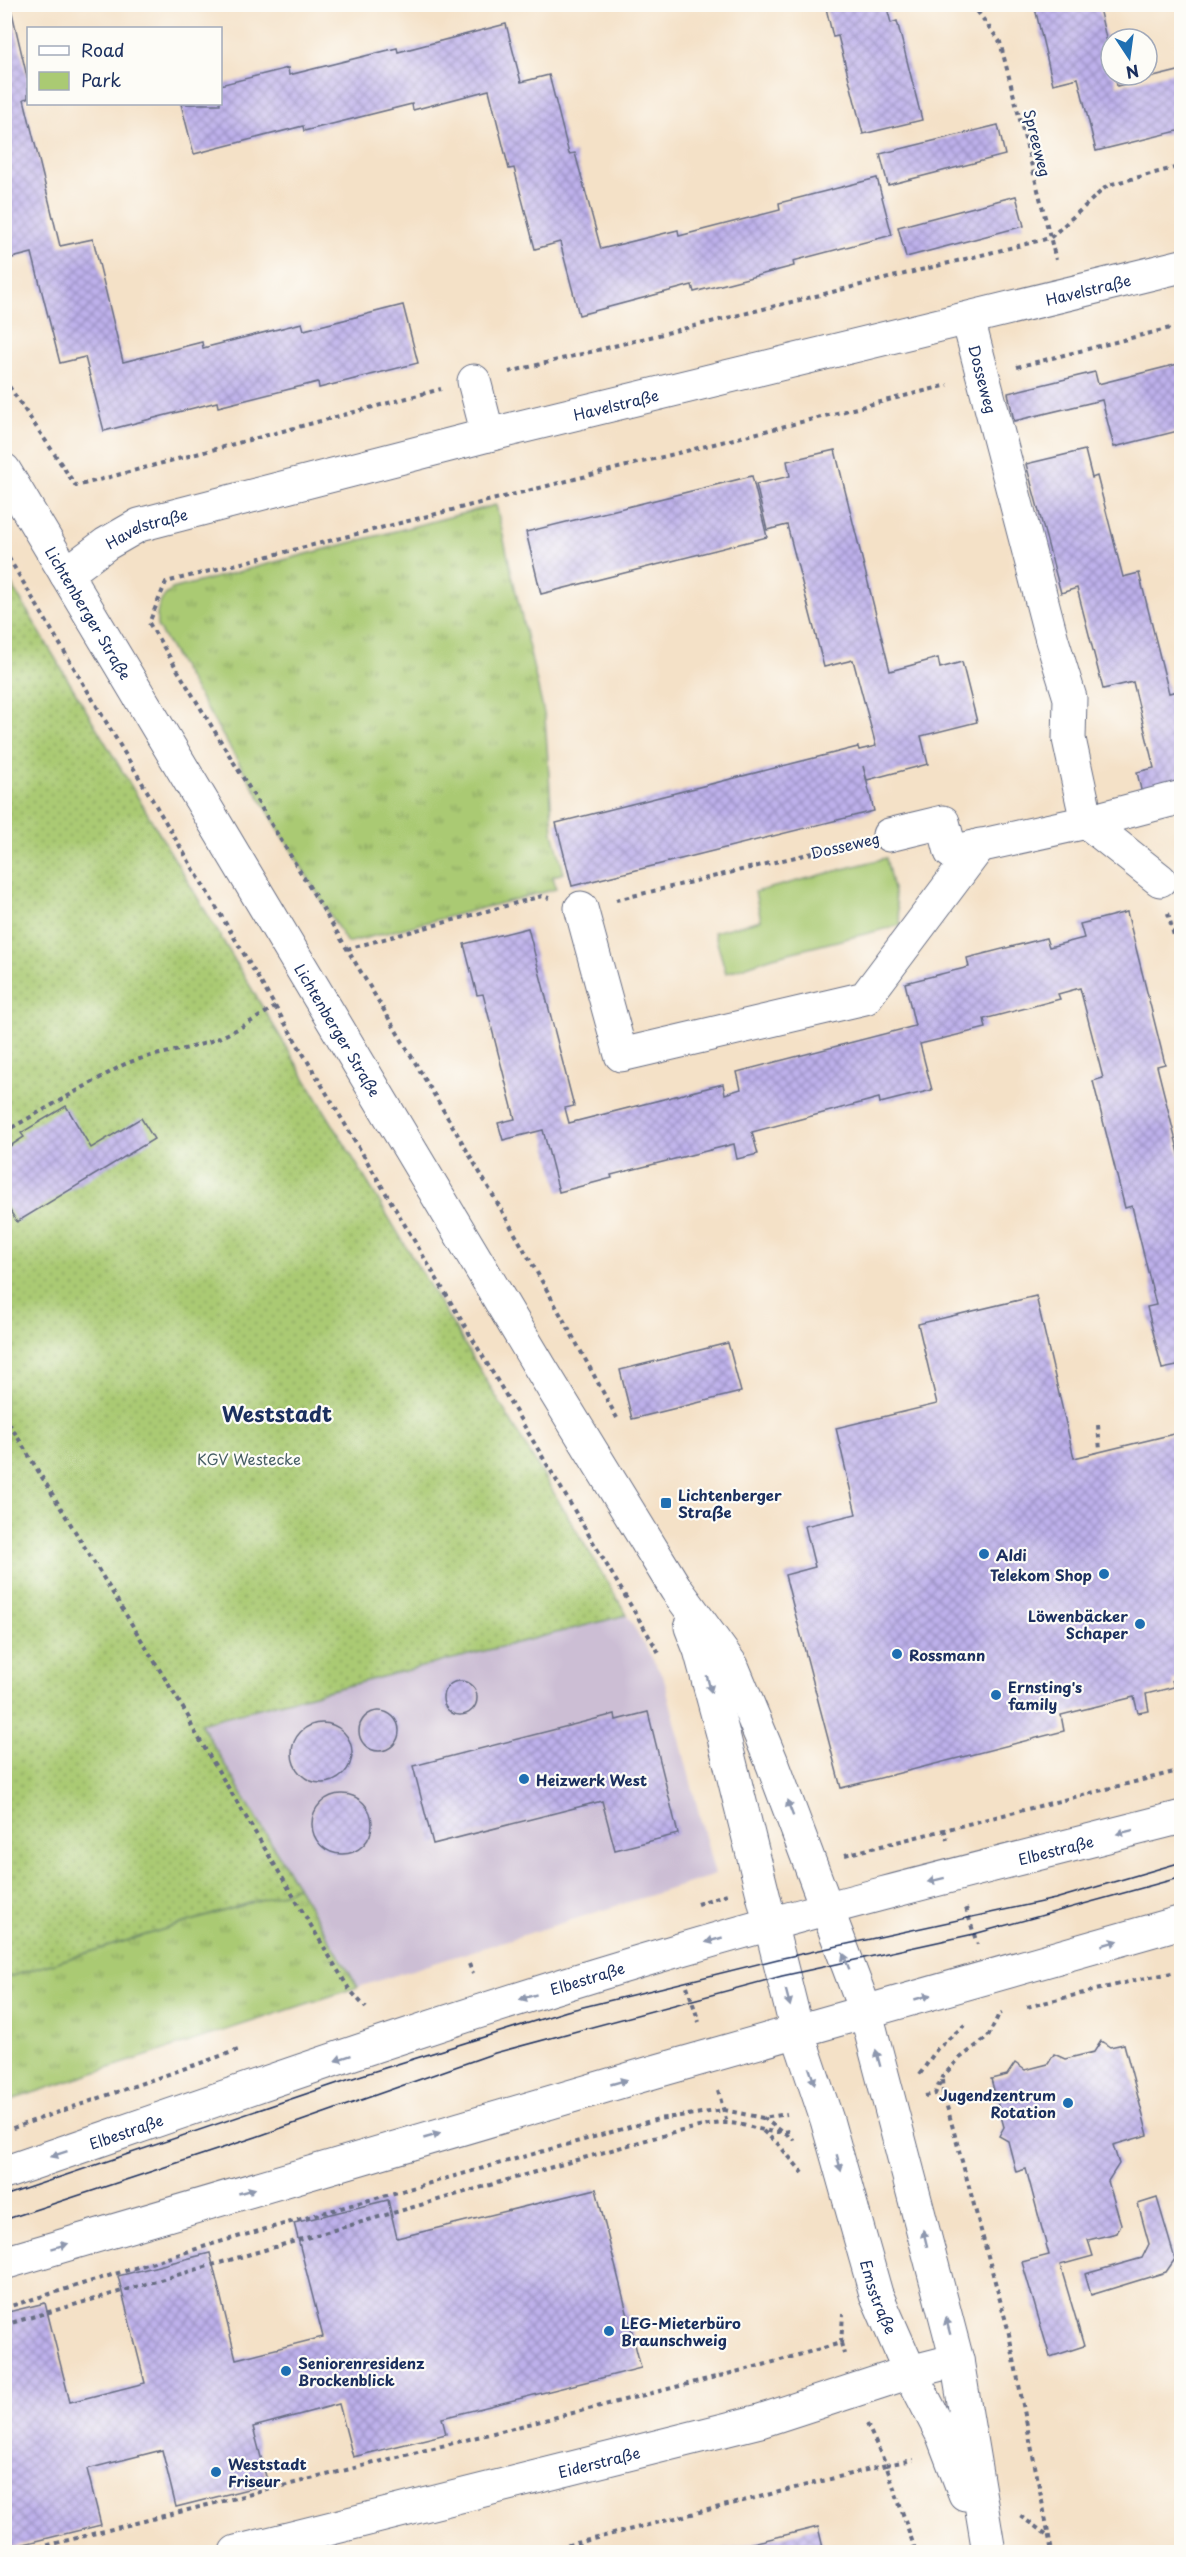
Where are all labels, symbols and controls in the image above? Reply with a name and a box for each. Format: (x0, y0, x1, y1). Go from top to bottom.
legend (27, 27, 222, 105)
north arrow (1099, 27, 1159, 87)
text: Road (81, 36, 125, 63)
text: N (1124, 59, 1141, 86)
text: Park (81, 66, 121, 93)
street label: Spreeweg (1019, 107, 1057, 179)
street label: Havelstraße (1043, 267, 1133, 310)
street label: Dosseweg (964, 342, 1004, 416)
street label: Havelstraße (571, 382, 661, 425)
street label: Havelstraße (101, 501, 190, 554)
street label: Lichtenberger Straße (40, 542, 138, 683)
street label: Dosseweg (808, 826, 882, 864)
street label: Lichtenberger Straße (290, 959, 387, 1101)
district label: Weststadt (222, 1397, 332, 1429)
park label: KGV Westecke (197, 1447, 301, 1470)
place label: Lichtenberger Straße (678, 1483, 782, 1523)
marker: Lichtenberger Straße (659, 1496, 673, 1510)
place label: Aldi (996, 1543, 1027, 1566)
marker: Aldi (977, 1547, 991, 1561)
place label: Telekom Shop (990, 1563, 1092, 1586)
marker: Telekom Shop (1097, 1567, 1111, 1581)
place label: Löwenbäcker Schaper (1028, 1604, 1128, 1644)
marker: Löwenbäcker Schaper (1133, 1617, 1147, 1631)
place label: Rossmann (909, 1643, 985, 1666)
marker: Rossmann (890, 1647, 904, 1661)
one-way arrow (705, 1675, 714, 1693)
place label: Ernsting's family (1008, 1675, 1082, 1715)
marker: Ernsting's family (989, 1688, 1003, 1702)
place label: Heizwerk West (536, 1768, 647, 1791)
marker: Heizwerk West (517, 1772, 531, 1786)
one-way arrow (784, 1799, 794, 1817)
one-way arrow (1116, 1827, 1134, 1837)
street label: Elbestraße (1016, 1828, 1096, 1870)
one-way arrow (927, 1876, 945, 1885)
one-way arrow (705, 1936, 723, 1945)
one-way arrow (1101, 1938, 1119, 1947)
one-way arrow (841, 1952, 850, 1970)
street label: Elbestraße (547, 1955, 627, 2000)
one-way arrow (784, 1989, 793, 2007)
one-way arrow (914, 1992, 932, 2001)
one-way arrow (519, 1993, 537, 2002)
one-way arrow (873, 2049, 882, 2067)
one-way arrow (334, 2053, 352, 2063)
one-way arrow (807, 2067, 817, 2085)
one-way arrow (610, 2077, 628, 2086)
place label: Jugendzentrum Rotation (939, 2083, 1056, 2123)
marker: Jugendzentrum Rotation (1061, 2096, 1075, 2110)
street label: Elbestraße (86, 2107, 166, 2154)
one-way arrow (423, 2131, 441, 2140)
one-way arrow (50, 2150, 68, 2159)
one-way arrow (834, 2154, 844, 2172)
one-way arrow (238, 2186, 256, 2195)
one-way arrow (920, 2228, 930, 2247)
one-way arrow (52, 2241, 70, 2250)
street label: Emsstraße (855, 2257, 903, 2337)
place label: LEG-Mieterbüro Braunschweig (621, 2311, 741, 2351)
one-way arrow (943, 2317, 953, 2335)
marker: LEG-Mieterbüro Braunschweig (602, 2324, 616, 2338)
place label: Seniorenresidenz Brockenblick (298, 2351, 425, 2391)
marker: Seniorenresidenz Brockenblick (279, 2364, 293, 2378)
street label: Eiderstraße (555, 2440, 642, 2483)
place label: Weststadt Friseur (228, 2452, 307, 2492)
marker: Weststadt Friseur (209, 2465, 223, 2479)

